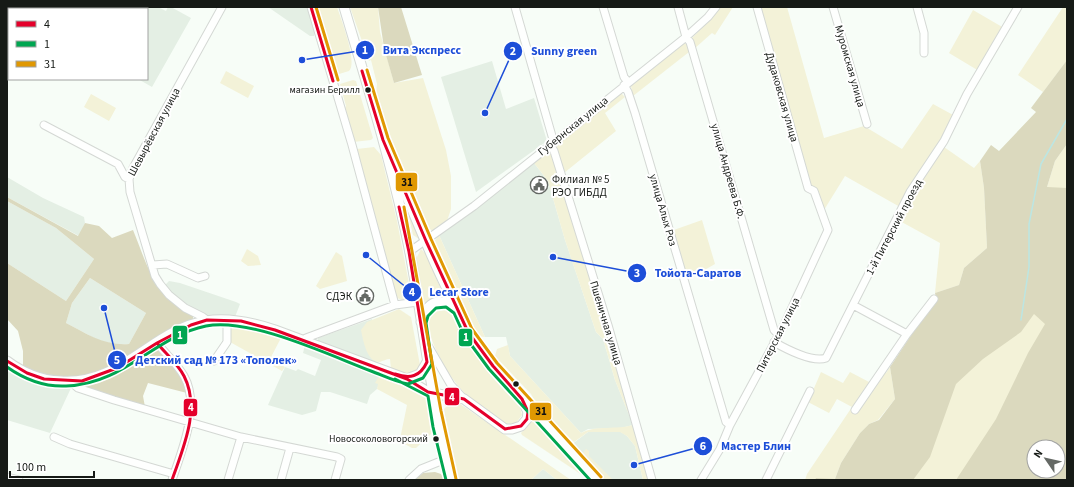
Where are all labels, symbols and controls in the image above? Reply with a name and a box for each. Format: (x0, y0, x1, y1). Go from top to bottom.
legend (8, 8, 148, 80)
text: 4 (44, 16, 50, 33)
street label: Муромская улица (831, 23, 869, 109)
text: 1 (44, 36, 50, 53)
callout: Вита Экспресс (355, 38, 470, 62)
callout: Sunny green (503, 39, 605, 63)
text: 1 (362, 42, 368, 59)
text: Вита Экспресс (383, 42, 462, 59)
text: 2 (510, 43, 516, 60)
text: Sunny green (531, 43, 597, 60)
street label: Дудаковская улица (762, 50, 802, 144)
text: 31 (44, 56, 56, 73)
place label: магазин Берилл (289, 83, 360, 97)
street label: Шевырёвская улица (124, 85, 184, 179)
marker: магазин Берилл (363, 85, 373, 95)
street label: Губернская улица (535, 93, 611, 159)
street label: улица Андреева Б.Ф. (707, 122, 749, 221)
line badge: 31 (395, 172, 418, 192)
place label: Филиал № 5 РЭО ГИБДД (552, 172, 609, 200)
street label: улица Алых Роз (646, 172, 680, 248)
text: 31 (401, 175, 413, 190)
public building icon: Филиал № 5 РЭО ГИБДД (529, 175, 549, 195)
street label: 1-й Питерский проезд (862, 176, 926, 278)
callout: Тойота-Саратов (627, 261, 749, 285)
text: 3 (634, 265, 640, 282)
text: Тойота-Саратов (655, 265, 741, 282)
street label: Пшеничная улица (586, 279, 626, 367)
callout: Lecar Store (402, 280, 497, 304)
text: 4 (409, 284, 416, 301)
text: Lecar Store (429, 284, 489, 301)
public building icon: СДЭК (355, 286, 375, 306)
place label: СДЭК (326, 289, 353, 304)
street label: Питерская улица (753, 295, 803, 375)
line badge: 1 (172, 325, 188, 345)
text: 1 (177, 328, 183, 343)
line badge: 1 (458, 328, 473, 347)
text: 1 (463, 330, 469, 345)
callout: Детский сад № 173 «Тополек» (107, 348, 305, 372)
text: 5 (114, 352, 120, 369)
text: Детский сад № 173 «Тополек» (135, 352, 297, 369)
unlabelled marker (511, 379, 521, 389)
line badge: 4 (444, 387, 460, 406)
text: 4 (449, 390, 455, 405)
line badge: 4 (183, 398, 198, 417)
text: 4 (188, 400, 194, 415)
line badge: 31 (529, 402, 552, 421)
text: 31 (535, 404, 547, 419)
place label: Новосоколовогорский (329, 432, 428, 446)
marker: Новосоколовогорский (431, 434, 441, 444)
callout: Мастер Блин (693, 434, 799, 458)
text: 6 (700, 438, 706, 455)
text: Мастер Блин (721, 438, 791, 455)
north arrow (1026, 439, 1066, 479)
text: N (1030, 446, 1046, 461)
scale bar (10, 453, 94, 479)
text: 100 m (16, 459, 46, 476)

